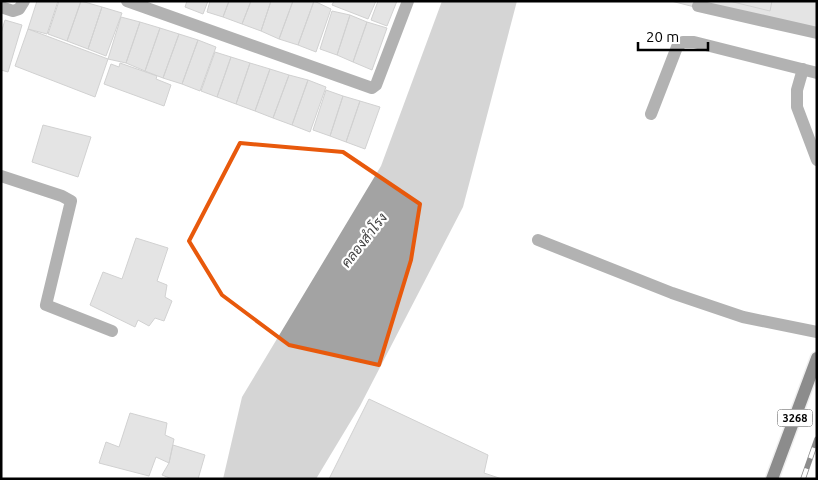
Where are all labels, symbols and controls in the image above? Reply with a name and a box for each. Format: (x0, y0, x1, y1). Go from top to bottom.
scale bar (638, 20, 708, 52)
text: 20 m (646, 28, 679, 45)
water label: คลองสำโรง (338, 210, 390, 270)
road number: 3268 (778, 409, 812, 426)

